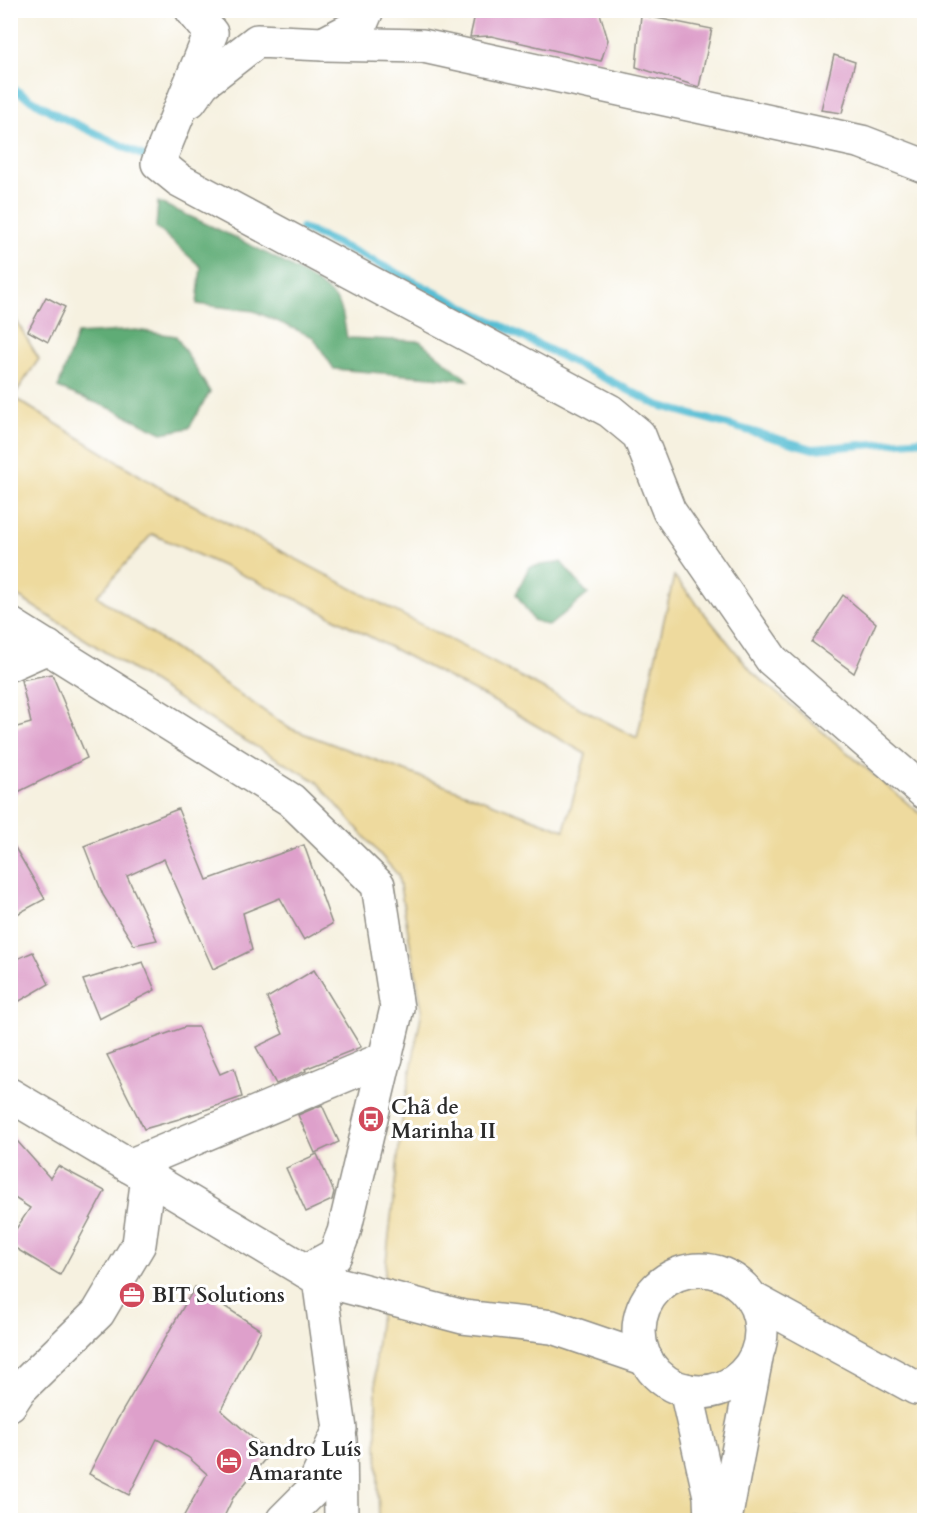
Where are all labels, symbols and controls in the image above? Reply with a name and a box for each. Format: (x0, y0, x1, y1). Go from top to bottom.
place label: Chã de Marinha II (391, 1093, 496, 1146)
bus stop icon: Chã de Marinha II (356, 1104, 386, 1134)
office icon: BIT Solutions (117, 1280, 147, 1310)
place label: BIT Solutions (152, 1281, 285, 1310)
place label: Sandro Luís Amarante (248, 1435, 361, 1488)
hotel icon: Sandro Luís Amarante (214, 1446, 244, 1476)

